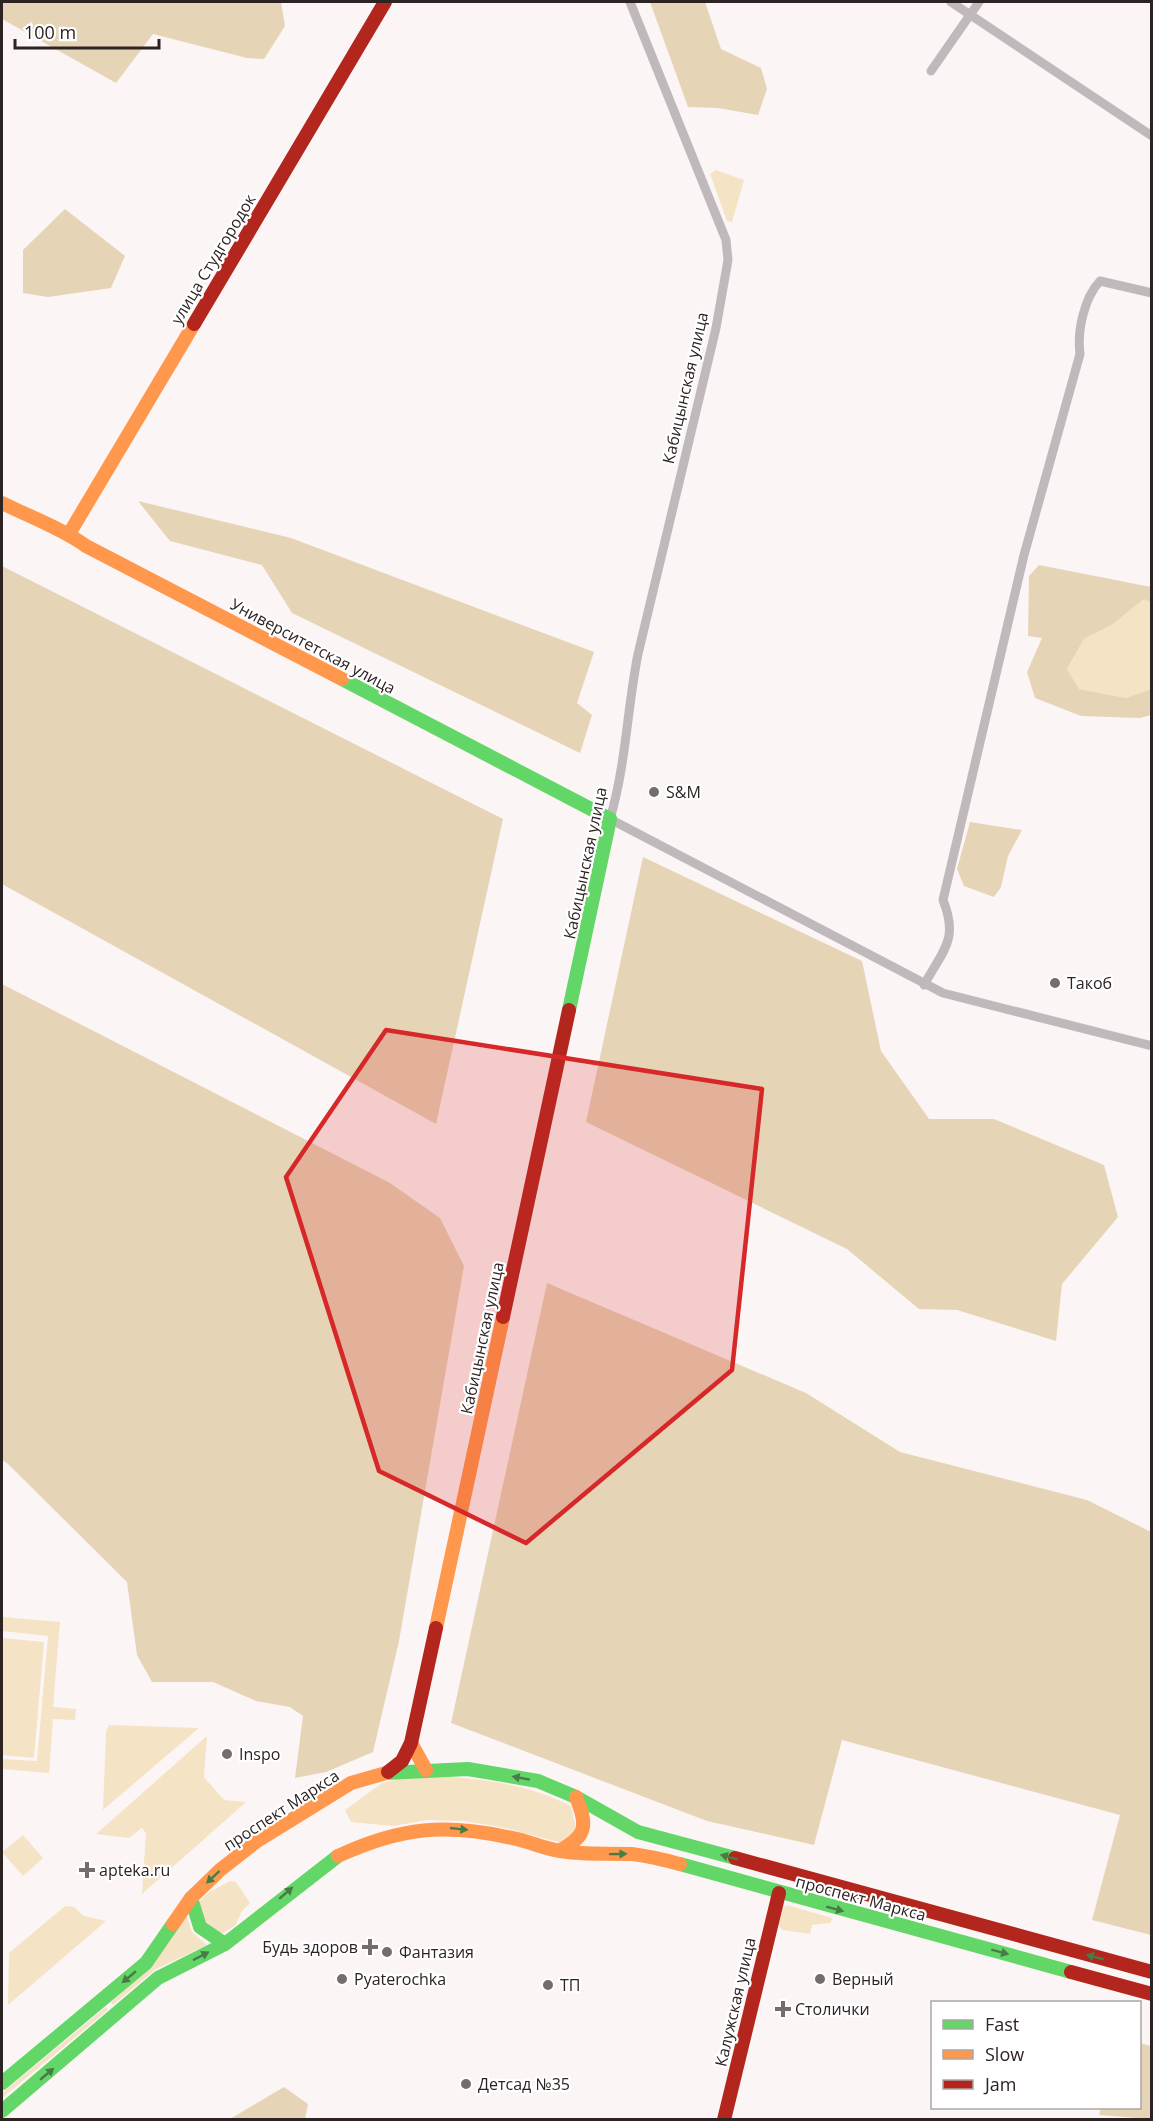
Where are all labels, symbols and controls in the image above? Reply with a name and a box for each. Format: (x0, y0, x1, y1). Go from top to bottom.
scale bar (15, 12, 159, 50)
text: 100 m (24, 20, 76, 44)
street label: улица Студгородок (165, 189, 261, 328)
street label: Кабицынская улица (657, 310, 713, 466)
street label: Университетская улица (227, 593, 399, 699)
place label: S&M (666, 781, 701, 803)
street label: Кабицынская улица (558, 785, 612, 941)
marker: S&M (647, 785, 661, 799)
place label: Такоб (1067, 972, 1112, 994)
marker: Такоб (1048, 976, 1062, 990)
street label: Кабицынская улица (455, 1260, 509, 1416)
place label: Inspo (239, 1743, 280, 1765)
marker: Inspo (220, 1747, 234, 1761)
street label: проспект Маркса (219, 1764, 343, 1856)
one-way arrow (511, 1773, 530, 1782)
one-way arrow (450, 1824, 469, 1834)
one-way arrow (608, 1849, 627, 1859)
one-way arrow (720, 1851, 738, 1861)
place label: apteka.ru (99, 1859, 170, 1881)
marker: apteka.ru (80, 1863, 94, 1877)
one-way arrow (206, 1870, 221, 1884)
street label: проспект Маркса (794, 1870, 928, 1926)
one-way arrow (278, 1887, 293, 1900)
one-way arrow (826, 1904, 845, 1914)
street label: Калужская улица (709, 1935, 761, 2069)
place label: Будь здоров (262, 1936, 358, 1958)
marker: Будь здоров (363, 1940, 377, 1954)
place label: Фантазия (399, 1941, 474, 1963)
marker: Фантазия (380, 1945, 394, 1959)
one-way arrow (991, 1948, 1009, 1958)
one-way arrow (193, 1952, 210, 1961)
one-way arrow (1086, 1952, 1104, 1961)
place label: Pyaterochka (354, 1968, 446, 1990)
place label: Верный (832, 1968, 894, 1990)
one-way arrow (122, 1970, 137, 1983)
marker: Pyaterochka (335, 1972, 349, 1986)
marker: Верный (813, 1972, 827, 1986)
place label: ТП (560, 1974, 580, 1996)
marker: ТП (541, 1978, 555, 1992)
place label: Столички (795, 1998, 870, 2020)
legend (931, 2001, 1141, 2109)
marker: Столички (776, 2002, 790, 2016)
text: Fast (985, 2012, 1019, 2036)
text: Slow (985, 2042, 1024, 2066)
one-way arrow (39, 2067, 55, 2080)
text: Jam (983, 2072, 1017, 2096)
place label: Детсад №35 (478, 2073, 570, 2095)
marker: Детсад №35 (459, 2077, 473, 2091)

